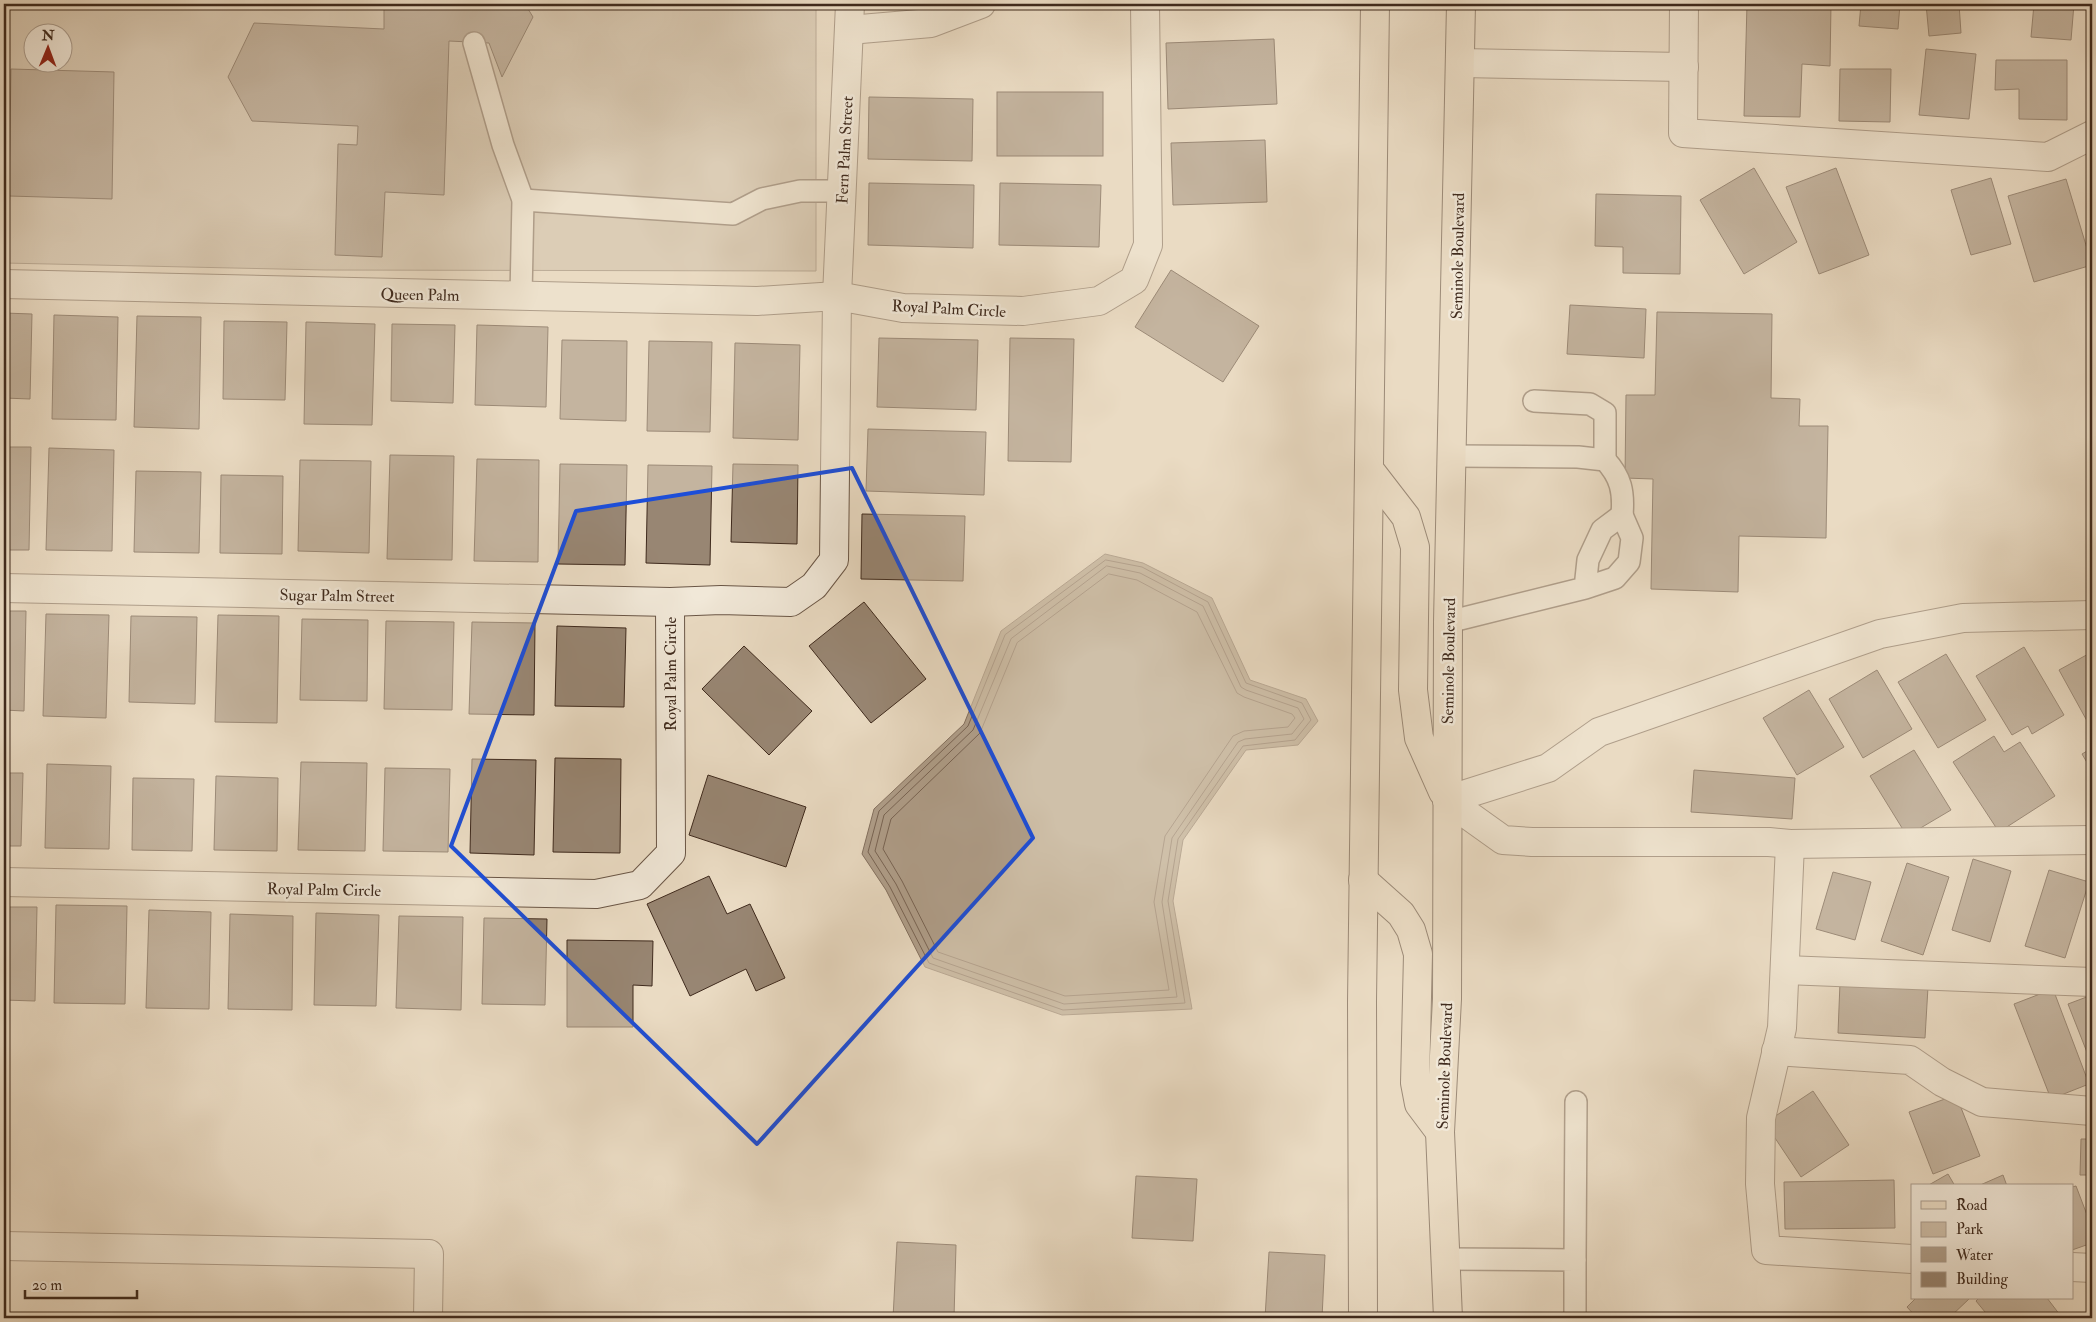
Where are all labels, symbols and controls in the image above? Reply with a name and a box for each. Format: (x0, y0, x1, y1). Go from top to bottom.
north arrow (22, 22, 72, 72)
text: N (41, 27, 55, 44)
street label: Fern Palm Street (832, 96, 858, 204)
street label: Seminole Boulevard (1447, 192, 1469, 319)
street label: Queen Palm (380, 284, 460, 306)
street label: Royal Palm Circle (891, 296, 1007, 322)
street label: Sugar Palm Street (279, 585, 395, 607)
street label: Seminole Boulevard (1438, 597, 1460, 724)
street label: Royal Palm Circle (661, 617, 681, 731)
street label: Royal Palm Circle (267, 879, 382, 901)
street label: Seminole Boulevard (1433, 1002, 1457, 1130)
legend (1911, 1184, 2074, 1300)
text: Road (1956, 1196, 1988, 1215)
text: Park (1956, 1220, 1983, 1239)
text: Water (1955, 1246, 1993, 1265)
scale bar (25, 1267, 138, 1299)
text: Building (1956, 1270, 2008, 1289)
text: 20 m (32, 1276, 62, 1295)

